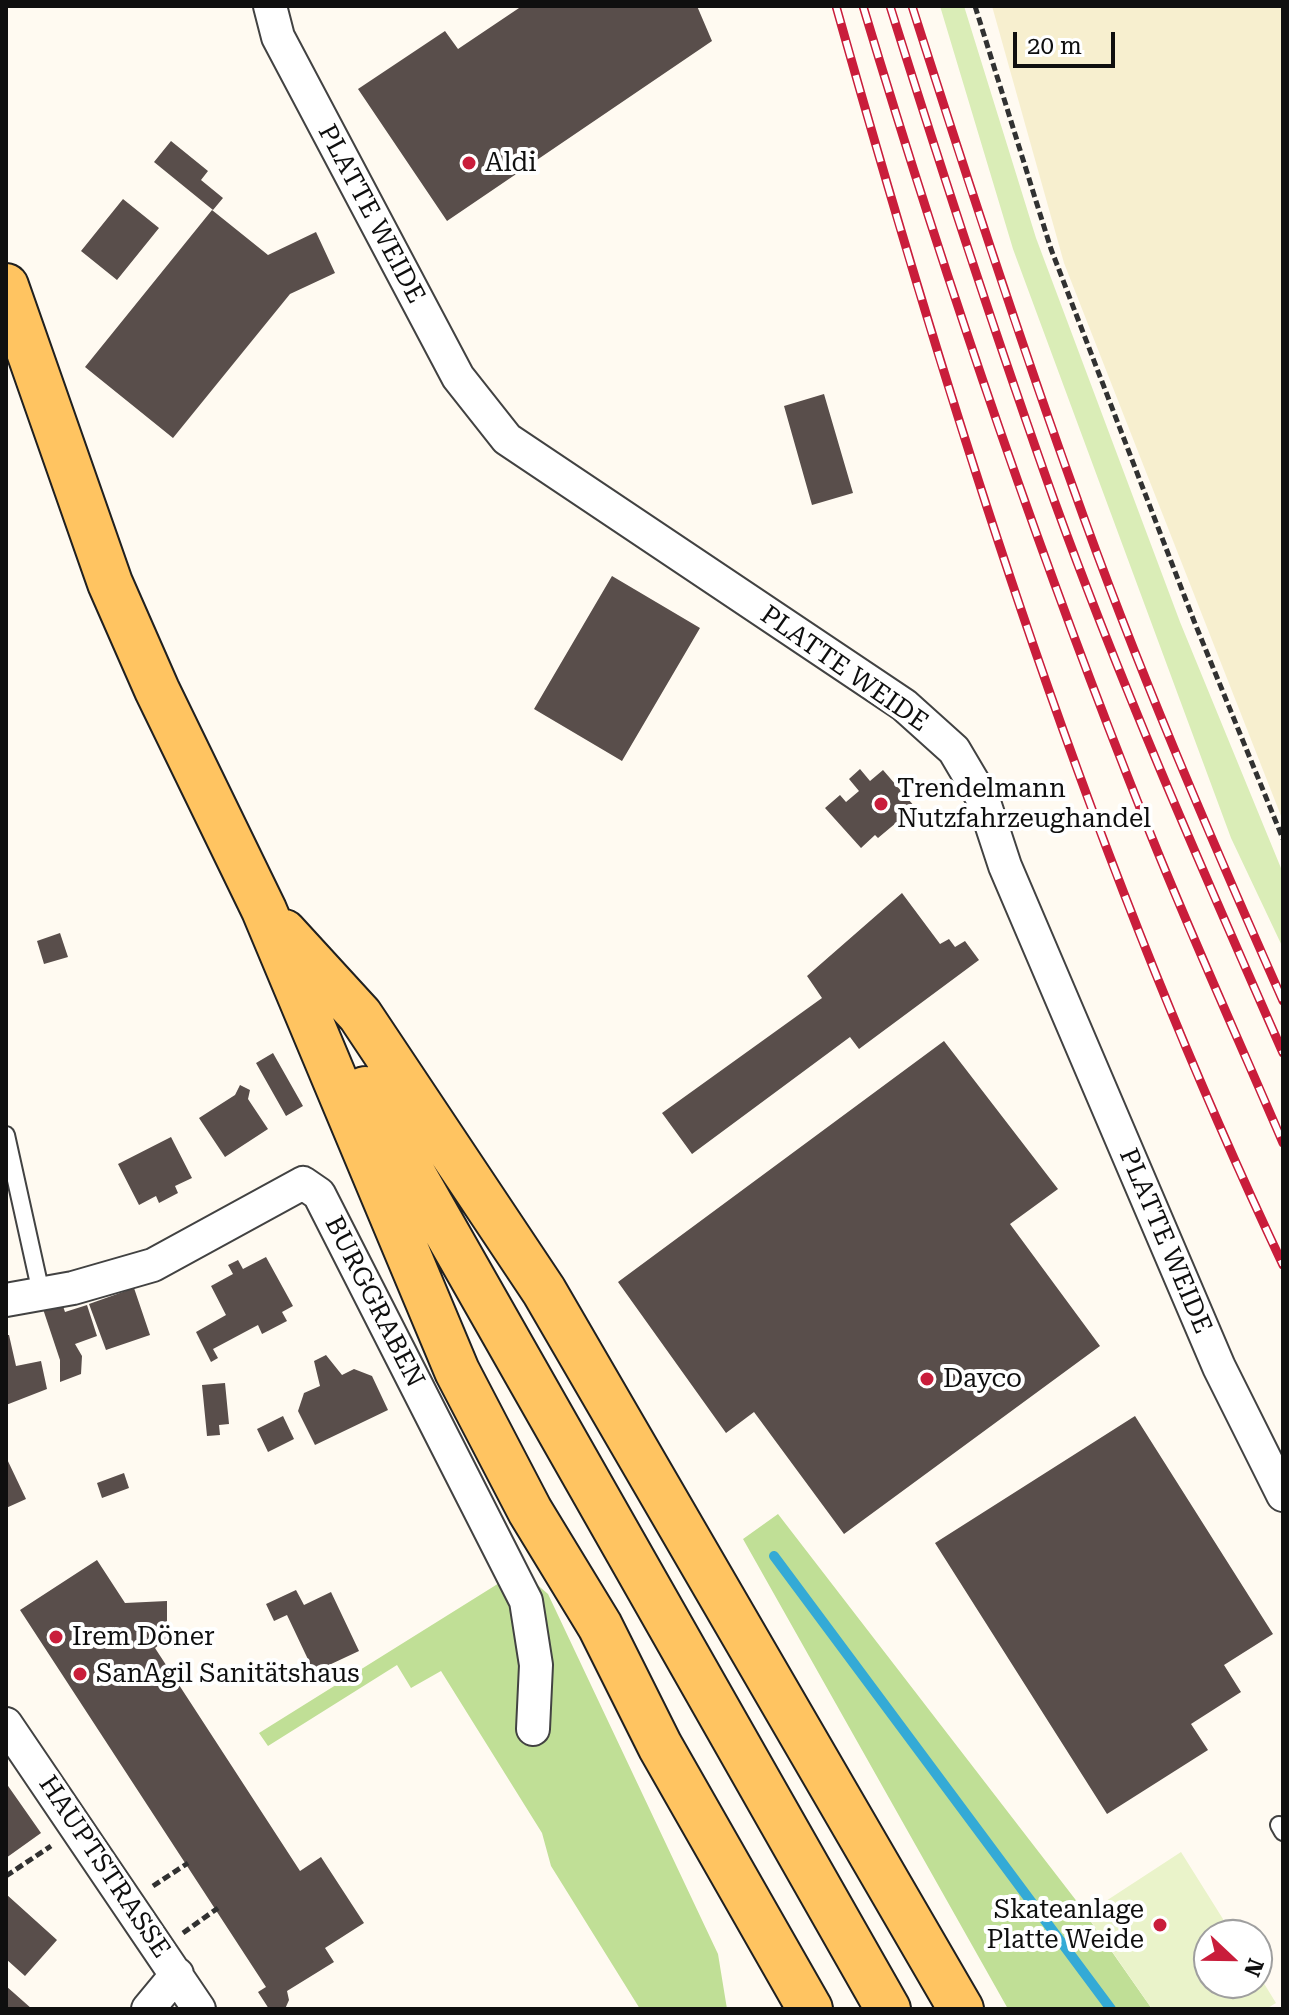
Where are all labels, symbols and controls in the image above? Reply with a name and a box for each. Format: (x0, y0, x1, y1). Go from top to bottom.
scale bar (1017, 16, 1119, 66)
text: 20 m (1027, 32, 1082, 60)
street label: PLATTE WEIDE (311, 119, 431, 309)
place label: Aldi (485, 147, 537, 179)
marker: Aldi (460, 154, 478, 172)
street label: PLATTE WEIDE (754, 599, 934, 739)
place label: Trendelmann Nutzfahrzeughandel (897, 773, 1151, 834)
marker: Trendelmann Nutzfahrzeughandel (872, 795, 890, 813)
street label: PLATTE WEIDE (1112, 1144, 1218, 1338)
street label: BURGGRABEN (317, 1211, 431, 1393)
place label: Dayco (943, 1363, 1022, 1395)
marker: Dayco (918, 1370, 936, 1388)
place label: Irem Döner (72, 1621, 215, 1653)
marker: Irem Döner (47, 1628, 65, 1646)
place label: SanAgil Sanitätshaus (96, 1658, 360, 1690)
marker: SanAgil Sanitätshaus (71, 1665, 89, 1683)
street label: HAUPTSTRASSE (32, 1770, 176, 1964)
place label: Skateanlage Platte Weide (987, 1894, 1144, 1956)
marker: Skateanlage Platte Weide (1151, 1916, 1169, 1934)
north arrow (1193, 1919, 1273, 1999)
text: N (1239, 1955, 1269, 1980)

